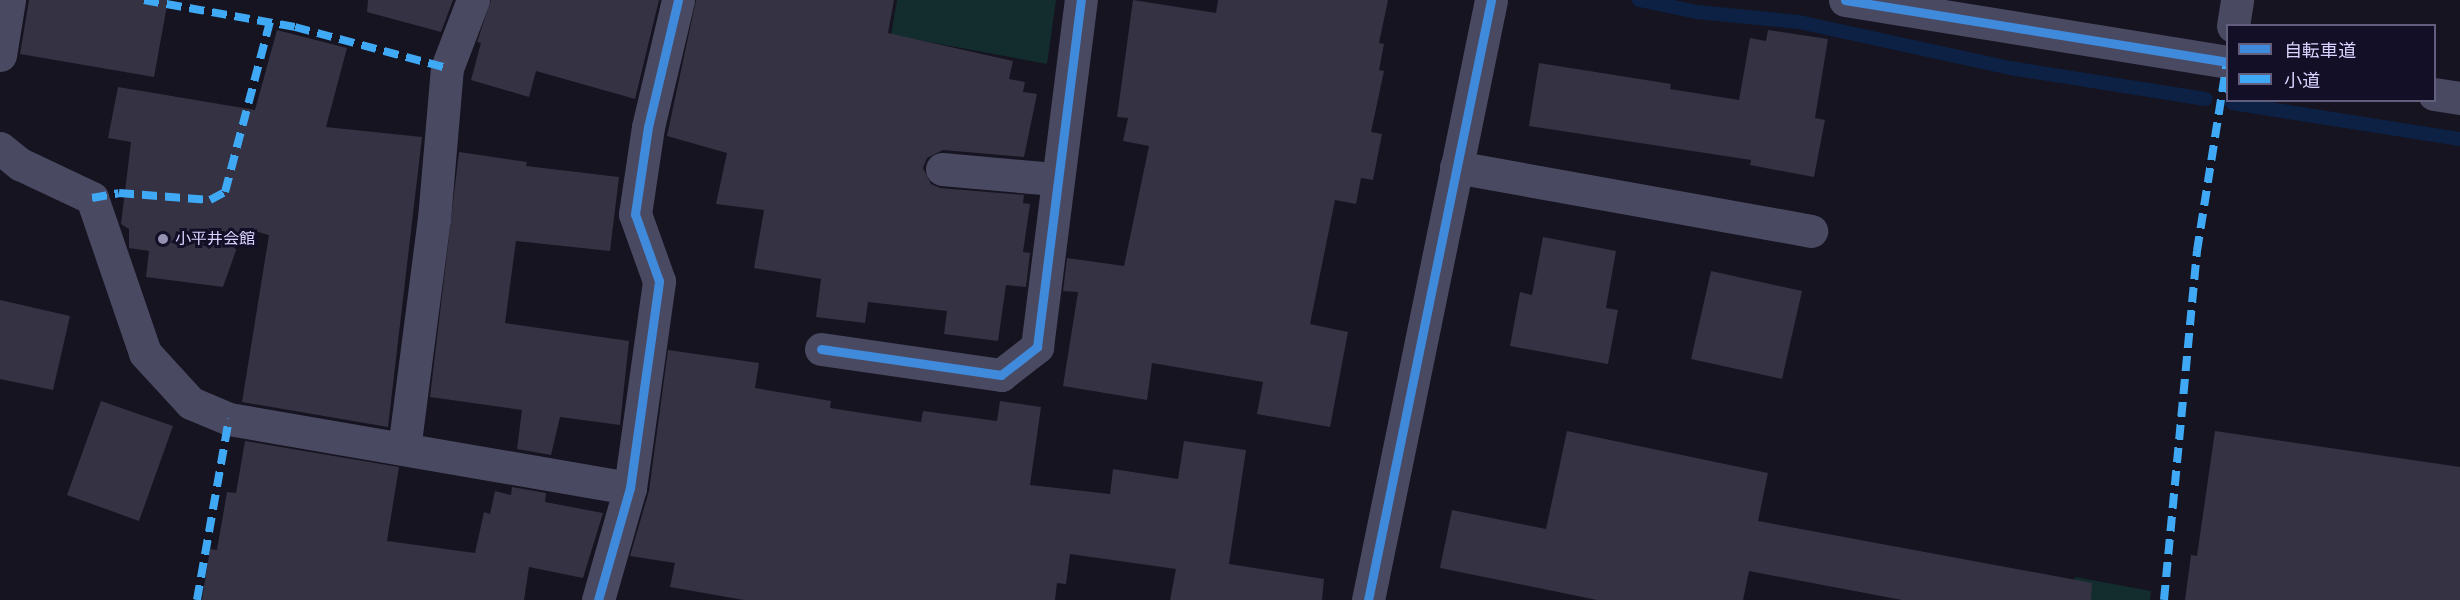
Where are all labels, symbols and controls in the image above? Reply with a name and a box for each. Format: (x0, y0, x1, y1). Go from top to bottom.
legend (2226, 24, 2436, 102)
text: 自転車道 (2284, 40, 2356, 61)
text: 小道 (2284, 70, 2320, 91)
place label: 小平井会館 (175, 229, 255, 249)
marker: 小平井会館 (156, 232, 170, 246)

